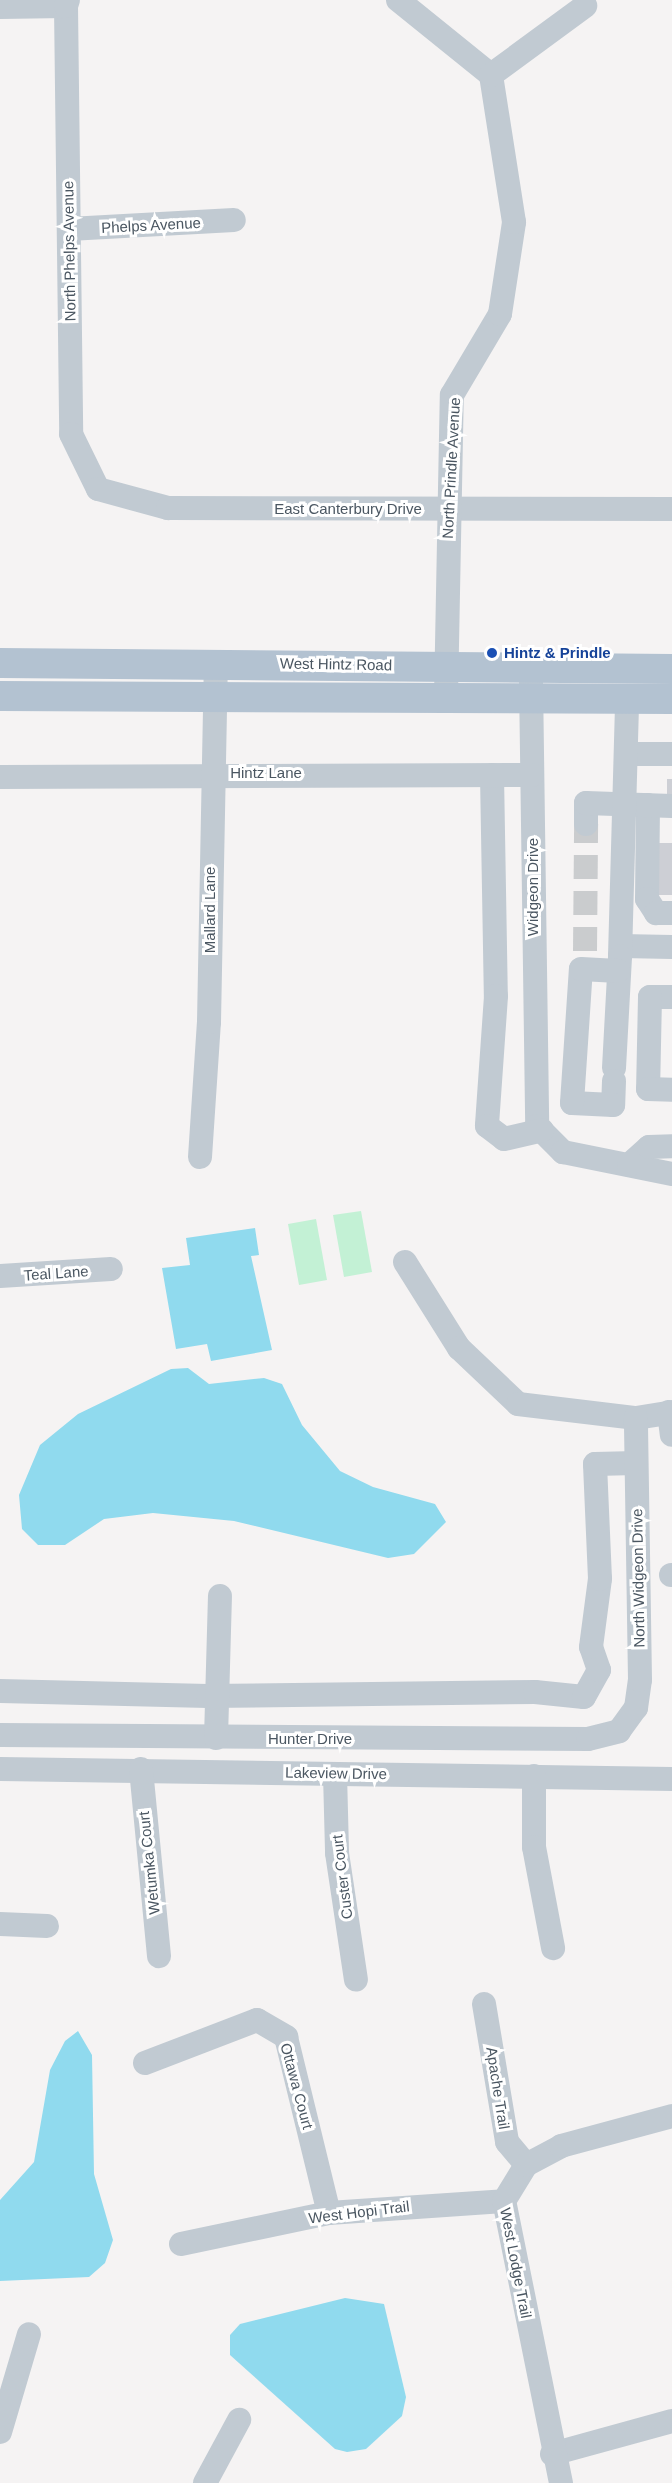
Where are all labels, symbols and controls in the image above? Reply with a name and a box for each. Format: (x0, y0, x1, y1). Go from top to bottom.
street label: North Phelps Avenue (59, 180, 79, 322)
street label: Phelps Avenue (100, 213, 202, 237)
street label: North Prindle Avenue (438, 396, 464, 540)
street label: East Canterbury Drive (274, 500, 422, 518)
place label: Hintz & Prindle (504, 644, 611, 662)
marker: Hintz & Prindle (485, 646, 499, 660)
street label: West Hintz Road (280, 654, 392, 674)
street label: Hintz Lane (230, 764, 302, 782)
street label: Widgeon Drive (524, 838, 542, 936)
street label: Mallard Lane (201, 867, 219, 953)
street label: Teal Lane (23, 1262, 89, 1284)
street label: North Widgeon Drive (628, 1508, 648, 1648)
street label: Hunter Drive (268, 1730, 352, 1748)
street label: Lakeview Drive (285, 1763, 387, 1783)
street label: Wetumka Court (135, 1810, 163, 1916)
street label: Custer Court (328, 1834, 356, 1920)
street label: Ottawa Court (277, 2041, 317, 2131)
street label: Apache Trail (483, 2045, 513, 2131)
street label: West Hopi Trail (307, 2197, 411, 2227)
street label: West Lodge Trail (496, 2206, 536, 2320)

